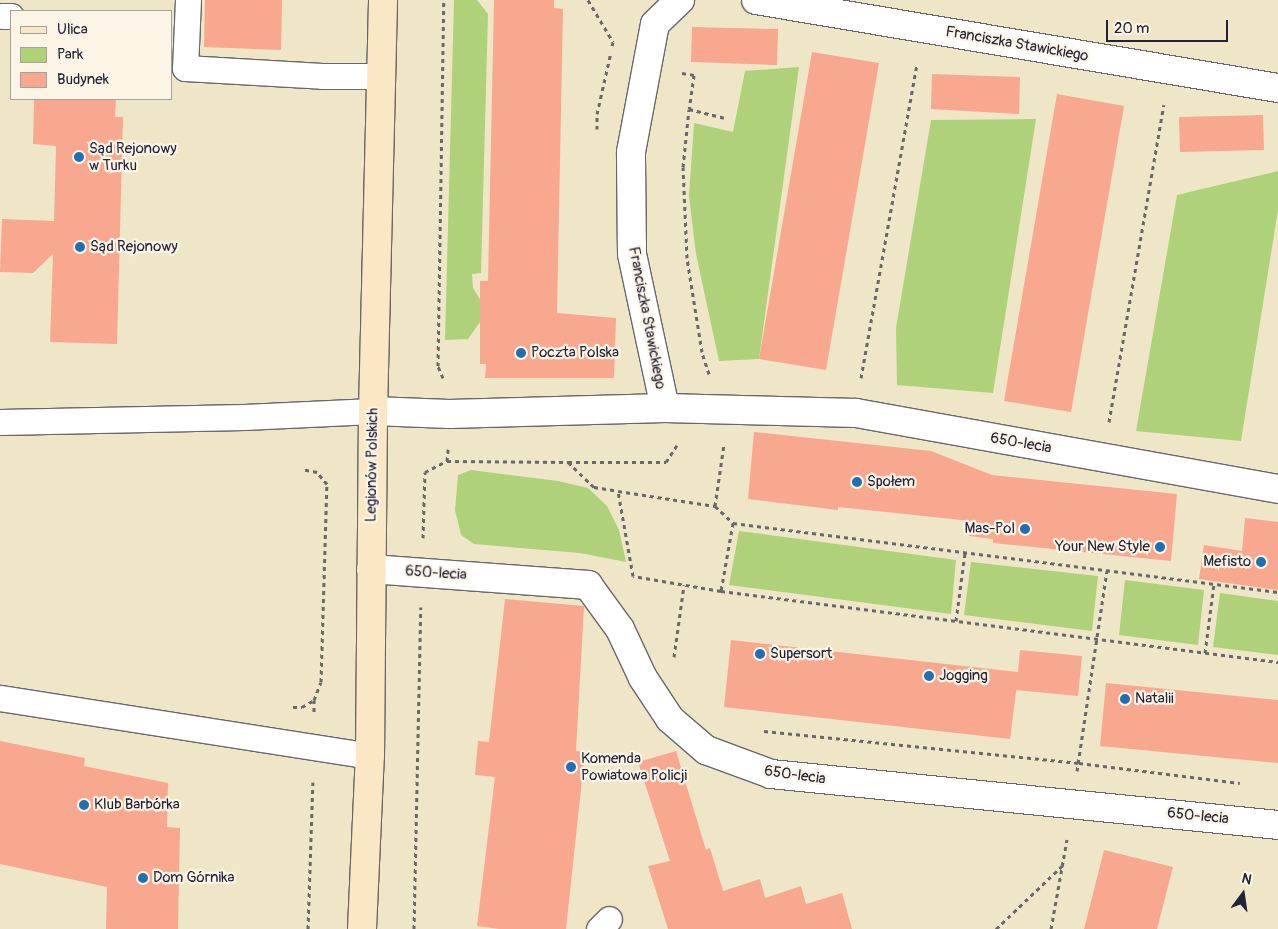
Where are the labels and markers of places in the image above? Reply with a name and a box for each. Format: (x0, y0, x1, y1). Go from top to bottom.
place label: Sąd Rejonowy w Turku (89, 139, 177, 174)
marker: Sąd Rejonowy w Turku (73, 151, 85, 163)
place label: Sąd Rejonowy (90, 238, 178, 256)
marker: Sąd Rejonowy (74, 241, 86, 253)
place label: Poczta Polska (531, 344, 619, 362)
marker: Poczta Polska (515, 347, 527, 359)
place label: Społem (867, 473, 915, 491)
marker: Społem (851, 476, 863, 488)
place label: Mas-Pol (965, 520, 1015, 538)
marker: Mas-Pol (1019, 523, 1031, 535)
place label: Your New Style (1055, 538, 1150, 556)
marker: Your New Style (1154, 541, 1166, 553)
place label: Mefisto (1203, 553, 1251, 571)
marker: Mefisto (1255, 556, 1267, 568)
place label: Supersort (770, 645, 832, 663)
marker: Supersort (754, 648, 766, 660)
place label: Jogging (939, 667, 988, 685)
marker: Jogging (923, 670, 935, 682)
place label: Natalii (1135, 690, 1174, 708)
marker: Natalii (1119, 693, 1131, 705)
place label: Komenda Powiatowa Policji (581, 749, 687, 784)
marker: Komenda Powiatowa Policji (565, 761, 577, 773)
place label: Klub Barbórka (94, 796, 180, 814)
marker: Klub Barbórka (78, 799, 90, 811)
place label: Dom Górnika (153, 869, 234, 887)
marker: Dom Górnika (137, 872, 149, 884)

